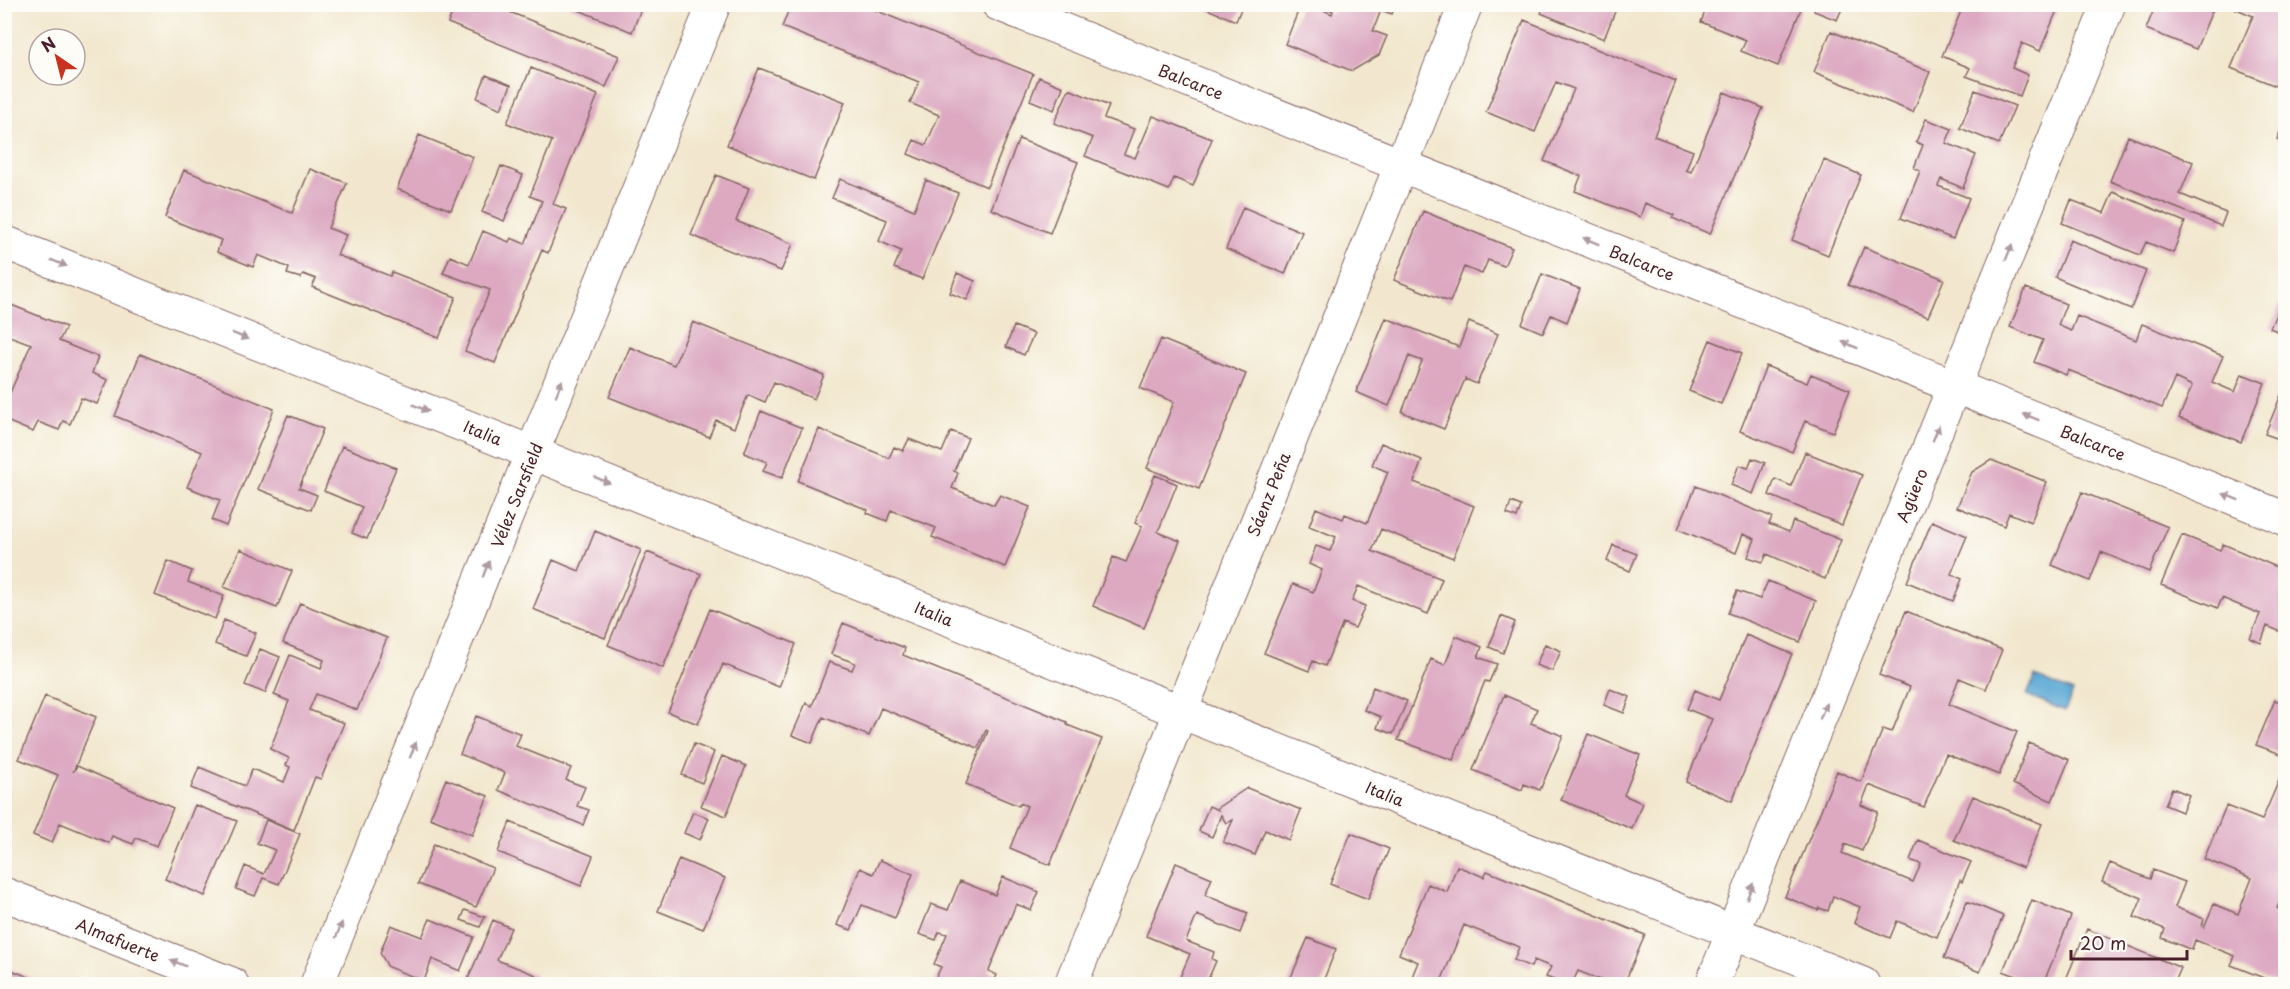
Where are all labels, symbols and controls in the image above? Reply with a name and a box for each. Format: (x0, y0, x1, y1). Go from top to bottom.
north arrow (27, 27, 87, 87)
text: N (36, 30, 60, 57)
street label: Balcarce (1155, 57, 1227, 105)
one-way arrow (1581, 236, 1599, 246)
street label: Balcarce (1606, 238, 1678, 286)
one-way arrow (2005, 243, 2014, 261)
one-way arrow (50, 259, 68, 268)
one-way arrow (231, 331, 249, 341)
one-way arrow (1840, 340, 1858, 350)
one-way arrow (555, 379, 564, 397)
one-way arrow (412, 404, 430, 413)
one-way arrow (2021, 412, 2039, 422)
street label: Italia (460, 413, 506, 451)
street label: Balcarce (2057, 418, 2129, 466)
one-way arrow (1931, 423, 1941, 441)
street label: Vélez Sarsfield (484, 439, 548, 551)
street label: Sáenz Peña (1240, 448, 1296, 540)
street label: Agüero (1889, 464, 1933, 526)
one-way arrow (593, 476, 611, 485)
one-way arrow (2222, 492, 2240, 502)
one-way arrow (482, 560, 491, 578)
street label: Italia (911, 594, 957, 632)
one-way arrow (1818, 701, 1828, 719)
one-way arrow (408, 740, 418, 758)
street label: Italia (1362, 774, 1408, 812)
one-way arrow (1745, 882, 1755, 900)
street label: Almafuerte (73, 911, 163, 967)
one-way arrow (334, 921, 344, 939)
scale bar (2071, 923, 2186, 961)
text: 20 m (2080, 929, 2126, 956)
one-way arrow (169, 958, 187, 967)

